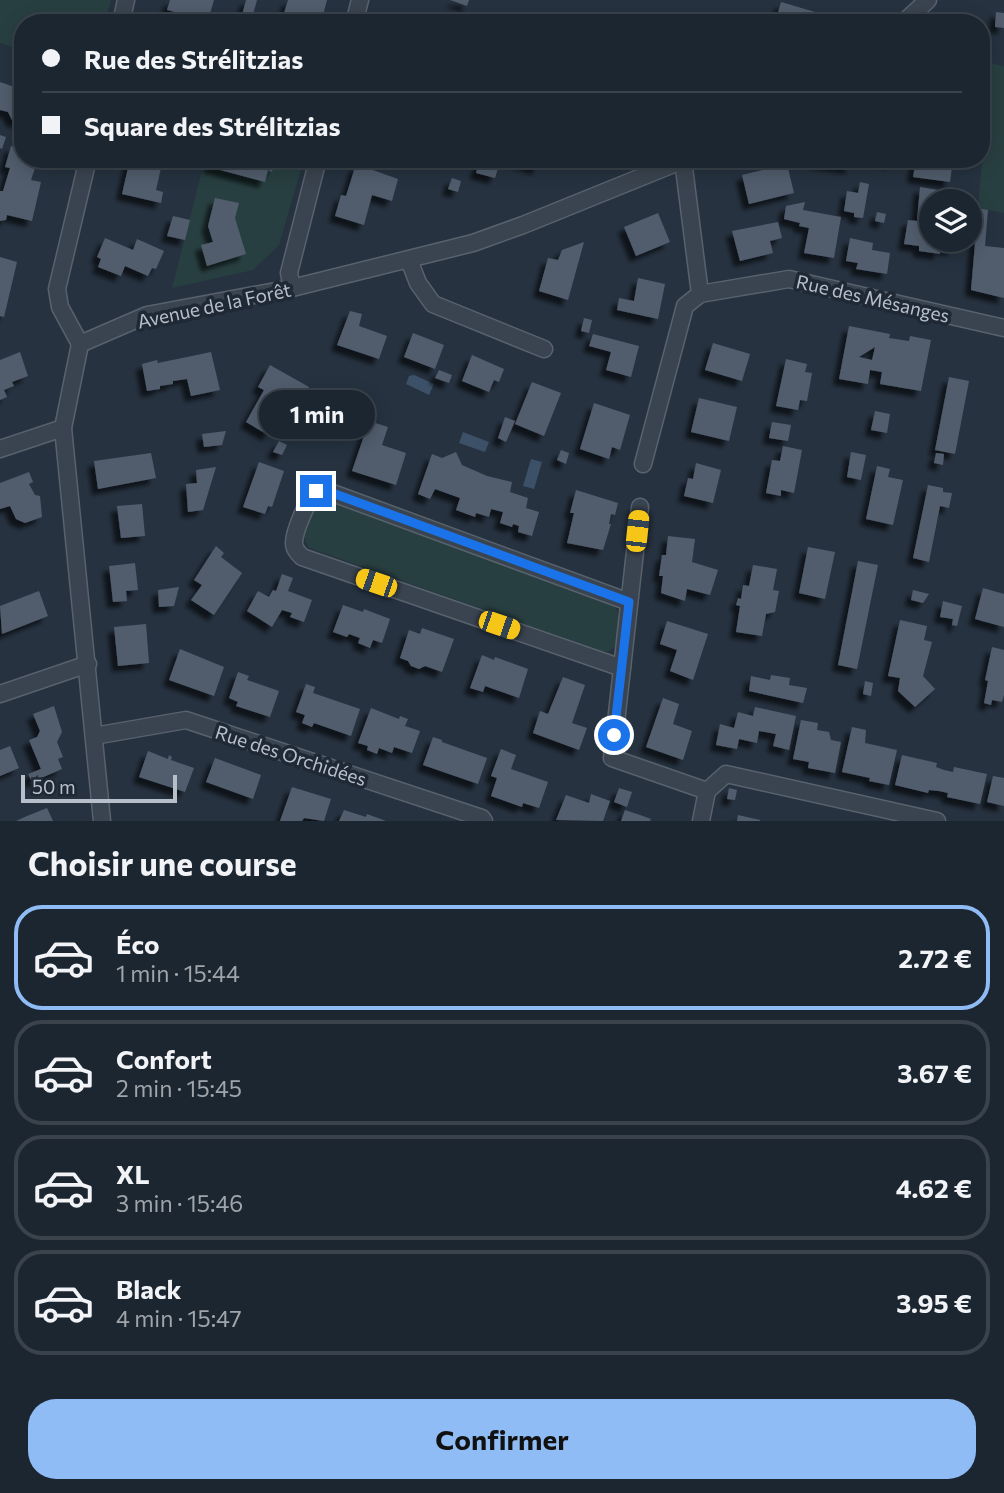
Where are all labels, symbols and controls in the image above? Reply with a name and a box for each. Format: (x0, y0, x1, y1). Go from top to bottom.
text: Rue des Strélitzias (84, 43, 303, 74)
text: Square des Strélitzias (84, 110, 341, 141)
map controls (919, 189, 982, 252)
button: layers (919, 189, 982, 252)
street label: Rue des Mésanges (794, 269, 952, 327)
street label: Avenue de la Forêt (135, 277, 293, 333)
callout: 1 min (258, 390, 374, 438)
text: 1 min (290, 400, 344, 428)
route end (300, 475, 332, 507)
car (625, 509, 650, 553)
car (353, 566, 400, 600)
car (476, 608, 523, 642)
route start (598, 719, 630, 751)
street label: Rue des Orchidées (212, 720, 370, 790)
scale bar (21, 772, 177, 804)
text: 50 m (32, 775, 76, 798)
text: Choisir une course (28, 843, 297, 883)
icon: car (32, 926, 95, 989)
text: Éco (116, 928, 160, 959)
text: 2.72 € (898, 942, 972, 973)
text: 1 min · 15:44 (116, 959, 240, 987)
icon: car (32, 1041, 95, 1104)
text: Confort (116, 1043, 212, 1074)
text: 3.67 € (897, 1057, 972, 1088)
text: 2 min · 15:45 (116, 1074, 242, 1102)
icon: car (32, 1156, 95, 1219)
text: XL (116, 1158, 150, 1189)
text: 4.62 € (896, 1172, 972, 1203)
text: 3 min · 15:46 (116, 1189, 243, 1217)
icon: car (32, 1271, 95, 1334)
text: Black (116, 1273, 182, 1304)
text: 3.95 € (896, 1287, 972, 1318)
text: 4 min · 15:47 (116, 1304, 242, 1332)
button: Confirmer (28, 1399, 976, 1479)

